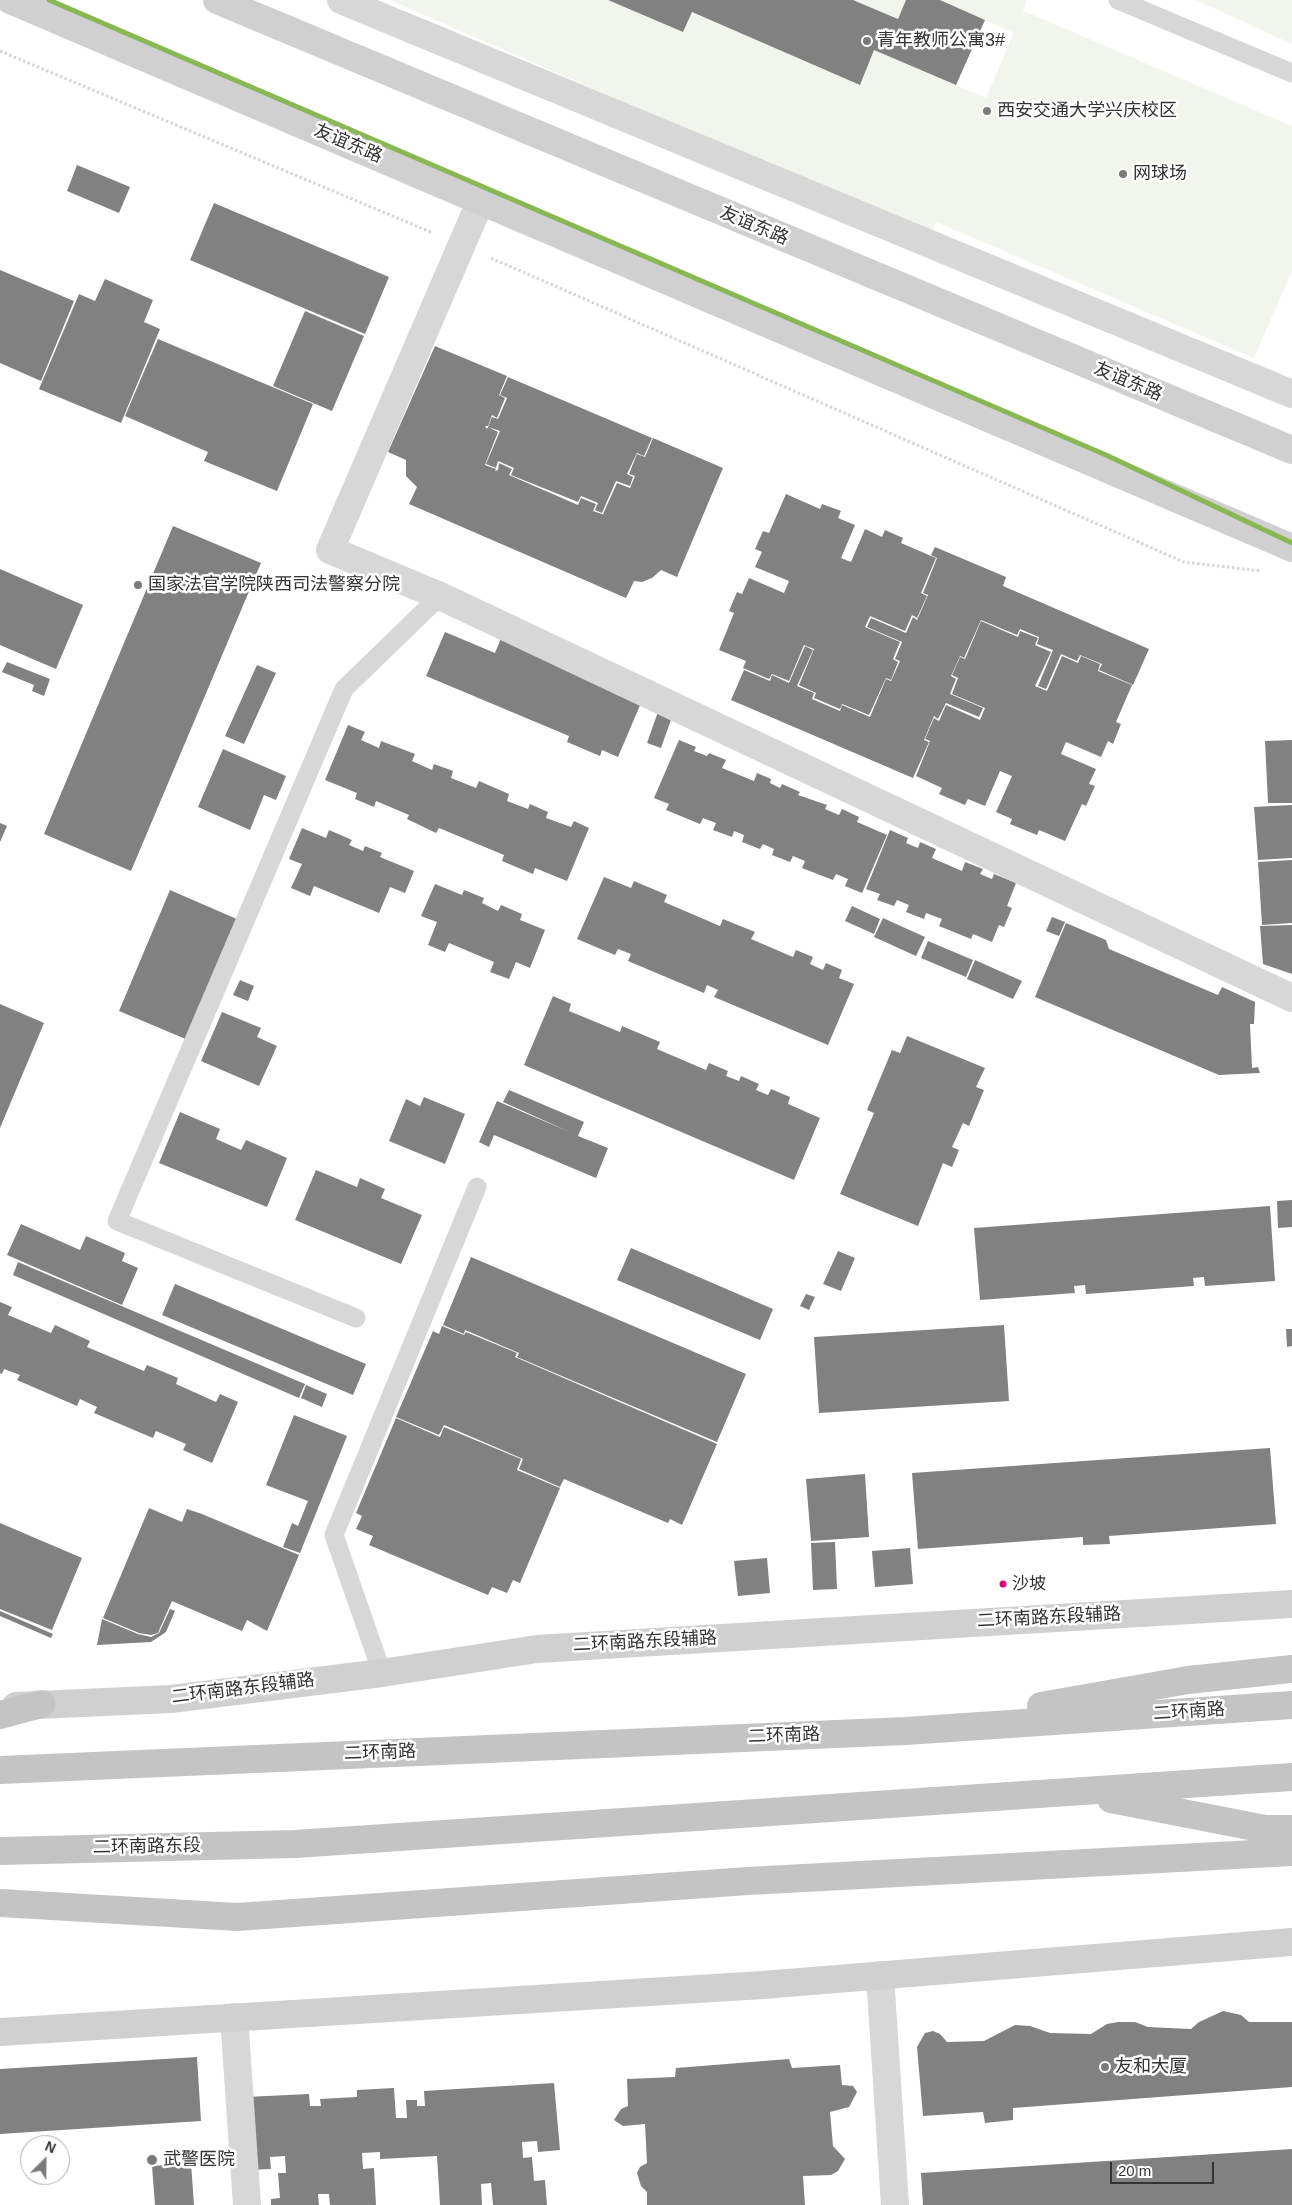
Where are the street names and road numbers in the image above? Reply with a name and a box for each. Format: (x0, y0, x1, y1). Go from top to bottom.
street label: 友谊东路 (311, 120, 385, 168)
street label: 友谊东路 (717, 202, 791, 250)
street label: 友谊东路 (1091, 358, 1165, 406)
street label: 二环南路东段辅路 (977, 1603, 1121, 1633)
street label: 二环南路东段辅路 (573, 1627, 717, 1657)
street label: 二环南路东段辅路 (170, 1670, 316, 1708)
street label: 二环南路 (1152, 1699, 1226, 1725)
street label: 二环南路 (748, 1724, 820, 1748)
street label: 二环南路 (344, 1741, 416, 1765)
street label: 二环南路东段 (93, 1835, 201, 1859)

